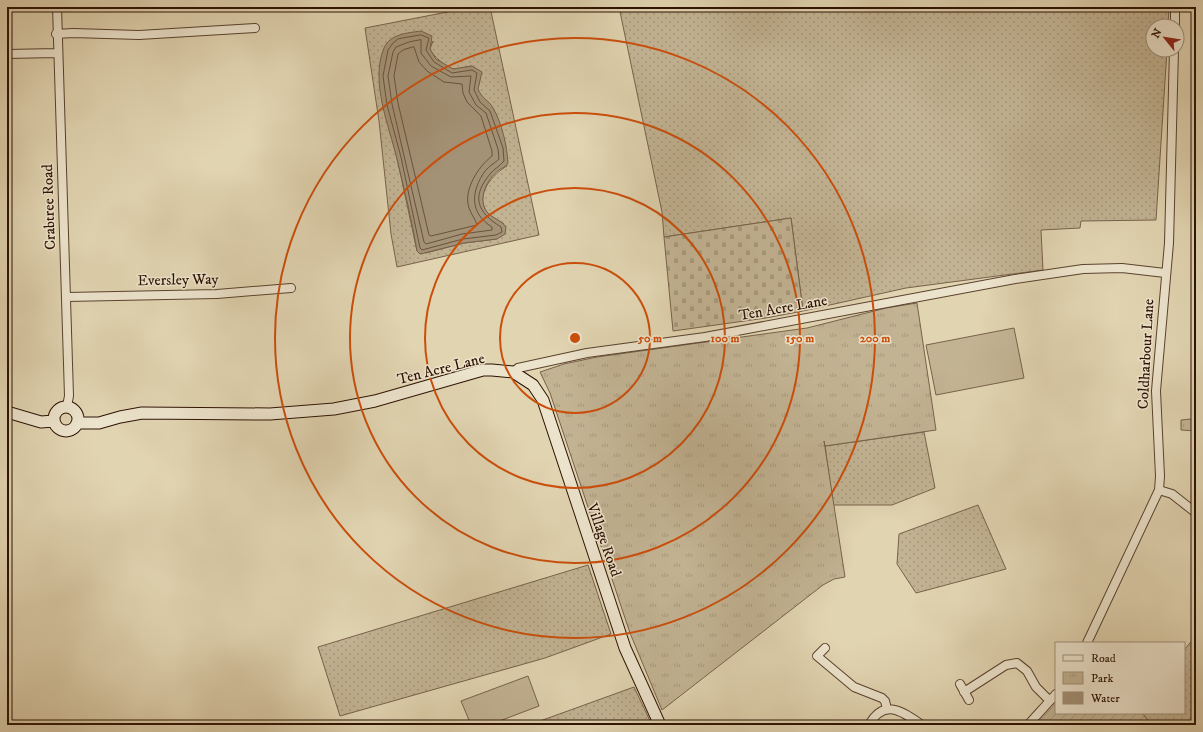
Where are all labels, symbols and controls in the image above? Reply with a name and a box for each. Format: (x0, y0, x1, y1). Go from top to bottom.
north arrow (1145, 18, 1185, 58)
text: N (1149, 26, 1166, 41)
street label: Crabtree Road (38, 163, 60, 250)
street label: Eversley Way (137, 270, 220, 290)
street label: Ten Acre Lane (737, 291, 829, 325)
street label: Coldharbour Lane (1134, 298, 1158, 410)
centre of rings (568, 331, 582, 345)
text: 50 m (637, 331, 662, 346)
text: 100 m (711, 331, 739, 346)
text: 150 m (786, 331, 814, 346)
text: 200 m (860, 331, 890, 346)
street label: Ten Acre Lane (395, 349, 487, 389)
street label: Village Road (582, 500, 626, 580)
legend (1055, 642, 1185, 714)
text: Road (1091, 651, 1116, 666)
text: Park (1091, 671, 1113, 686)
text: Water (1090, 691, 1120, 706)

